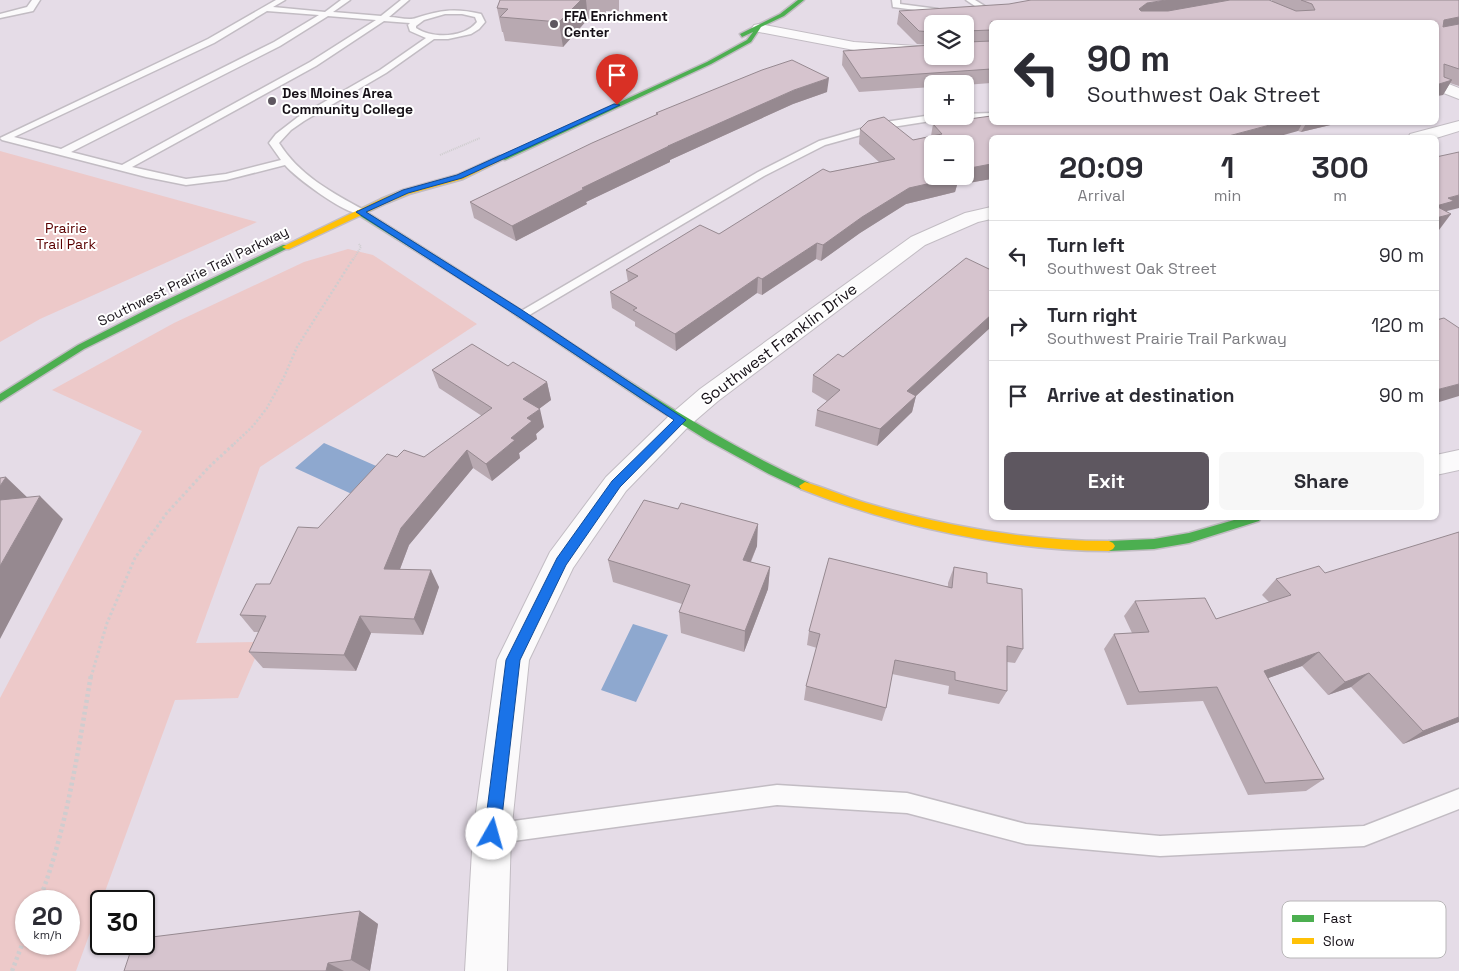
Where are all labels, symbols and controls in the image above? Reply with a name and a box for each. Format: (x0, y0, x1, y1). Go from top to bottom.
place label: FFA Enrichment Center (564, 7, 668, 41)
map controls (924, 15, 974, 185)
button: layers (924, 15, 974, 65)
marker: FFA Enrichment Center (548, 18, 560, 30)
text: 90 m (1087, 37, 1170, 81)
icon: left (1004, 40, 1069, 105)
pin (596, 54, 638, 105)
icon: arrive (603, 61, 631, 89)
button: + (924, 75, 974, 125)
text: Southwest Oak Street (1087, 80, 1321, 108)
place label: Des Moines Area Community College (282, 84, 413, 118)
marker: Des Moines Area Community College (266, 95, 278, 107)
button: − (924, 135, 974, 185)
text: 20:09 (1059, 148, 1143, 187)
text: 1 (1221, 148, 1234, 187)
text: 300 (1312, 148, 1369, 187)
text: Arrival (1078, 185, 1125, 206)
text: min (1214, 185, 1241, 206)
text: m (1333, 185, 1347, 206)
park label: Prairie Trail Park (36, 219, 96, 253)
street label: Southwest Prairie Trail Parkway (95, 222, 291, 330)
text: Turn left (1047, 233, 1125, 258)
icon: left (1004, 242, 1032, 270)
text: 90 m (1379, 243, 1424, 268)
text: Southwest Oak Street (1047, 258, 1217, 279)
street label: Southwest Franklin Drive (697, 278, 861, 410)
text: Turn right (1047, 303, 1137, 328)
icon: right (1004, 312, 1032, 340)
text: 120 m (1371, 313, 1424, 338)
text: Southwest Prairie Trail Parkway (1047, 328, 1287, 349)
icon: arrive (1004, 382, 1032, 410)
text: Arrive at destination (1047, 383, 1235, 408)
text: 90 m (1379, 383, 1424, 408)
button: Exit (1004, 452, 1209, 510)
button: Share (1219, 452, 1424, 510)
position arrow (465, 807, 517, 859)
speed limit sign: 30 (90, 890, 155, 955)
text: 20 (32, 900, 63, 932)
legend (1282, 901, 1446, 958)
text: Fast (1323, 909, 1352, 927)
text: km/h (33, 927, 62, 943)
text: Slow (1323, 932, 1355, 950)

